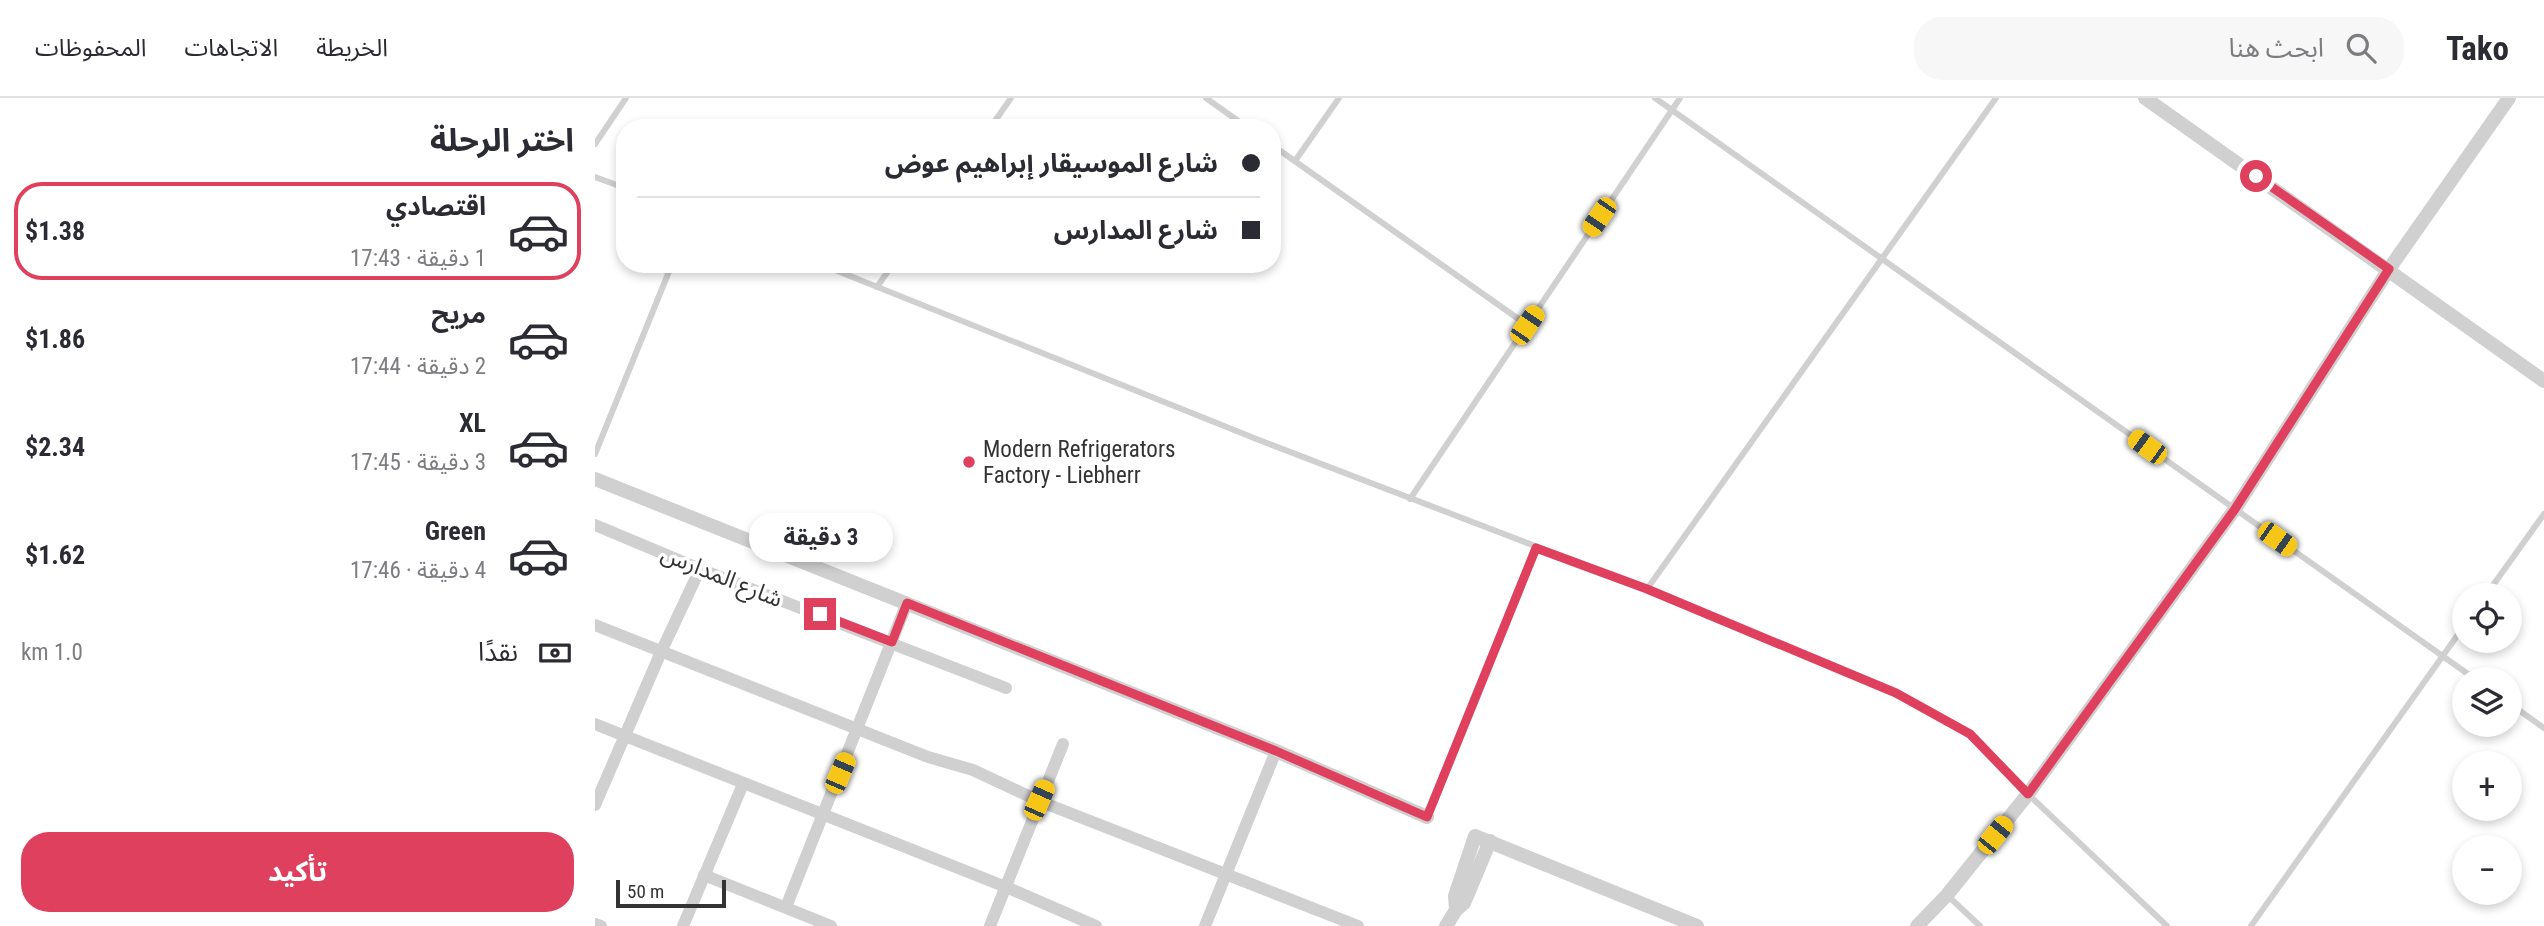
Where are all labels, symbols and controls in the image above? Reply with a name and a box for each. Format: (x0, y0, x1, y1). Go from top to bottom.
search box (1914, 17, 2404, 80)
icon: search (2342, 29, 2380, 67)
text: Tako (2446, 29, 2509, 68)
text: ابحث هنا (2228, 33, 2324, 63)
text: المحفوظات (35, 34, 146, 62)
text: الاتجاهات (184, 34, 278, 62)
text: الخريطة (316, 34, 388, 62)
text: اختر الرحلة (430, 121, 574, 159)
text: شارع الموسيقار إبراهيم عوض (885, 148, 1218, 178)
route start (2240, 160, 2272, 192)
text: اقتصادي (386, 191, 486, 221)
car (1579, 194, 1620, 240)
icon: car (507, 200, 570, 263)
text: شارع المدارس (1054, 215, 1218, 245)
text: $1.38 (25, 216, 85, 246)
text: 1 دقيقة · 17:43 (350, 245, 486, 272)
text: مريح (431, 299, 486, 329)
car (1507, 302, 1548, 348)
icon: car (507, 308, 570, 371)
text: $1.86 (25, 324, 85, 354)
text: 2 دقيقة · 17:44 (350, 353, 486, 380)
text: XL (459, 408, 486, 438)
icon: car (507, 416, 570, 479)
car (2124, 426, 2171, 468)
text: $2.34 (25, 432, 85, 462)
place label: Modern Refrigerators Factory - Liebherr (983, 436, 1175, 489)
text: 3 دقيقة · 17:45 (350, 449, 486, 476)
marker: Modern Refrigerators Factory - Liebherr (961, 454, 977, 470)
callout: 3 دقيقة (748, 512, 892, 561)
text: Green (425, 516, 486, 546)
car (2254, 518, 2301, 560)
icon: car (507, 524, 570, 587)
text: 3 دقيقة (784, 524, 858, 551)
text: $1.62 (25, 540, 85, 570)
street label: شارع المدارس (656, 540, 786, 616)
text: 4 دقيقة · 17:46 (350, 557, 486, 584)
map controls (2452, 583, 2522, 905)
button: locate (2452, 583, 2522, 653)
route end (804, 598, 836, 630)
icon: cash (536, 634, 574, 672)
text: نقدًا (478, 637, 518, 667)
text: 1.0 km (21, 639, 83, 666)
button: layers (2452, 667, 2522, 737)
car (823, 750, 858, 796)
button: + (2452, 751, 2522, 821)
car (1021, 777, 1058, 823)
car (1974, 812, 2017, 858)
button: تأكيد (21, 832, 574, 912)
button: − (2452, 835, 2522, 905)
scale bar (616, 877, 726, 909)
text: 50 m (627, 880, 664, 903)

